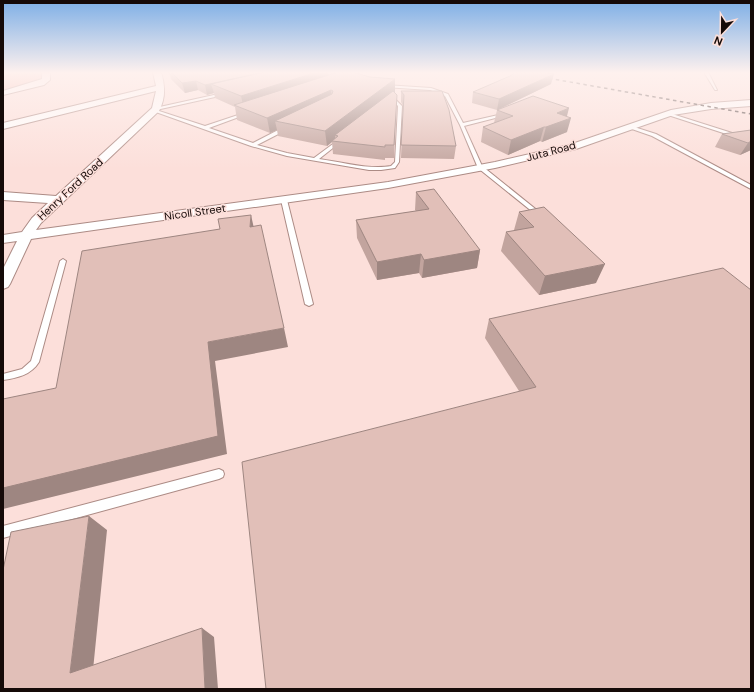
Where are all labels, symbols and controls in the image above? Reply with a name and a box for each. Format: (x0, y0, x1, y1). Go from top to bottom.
north arrow (702, 12, 742, 52)
text: N (712, 33, 725, 49)
street label: Juta Road (525, 138, 577, 164)
street label: Henry Ford Road (34, 155, 106, 223)
street label: Nicoll Street (163, 201, 227, 223)

